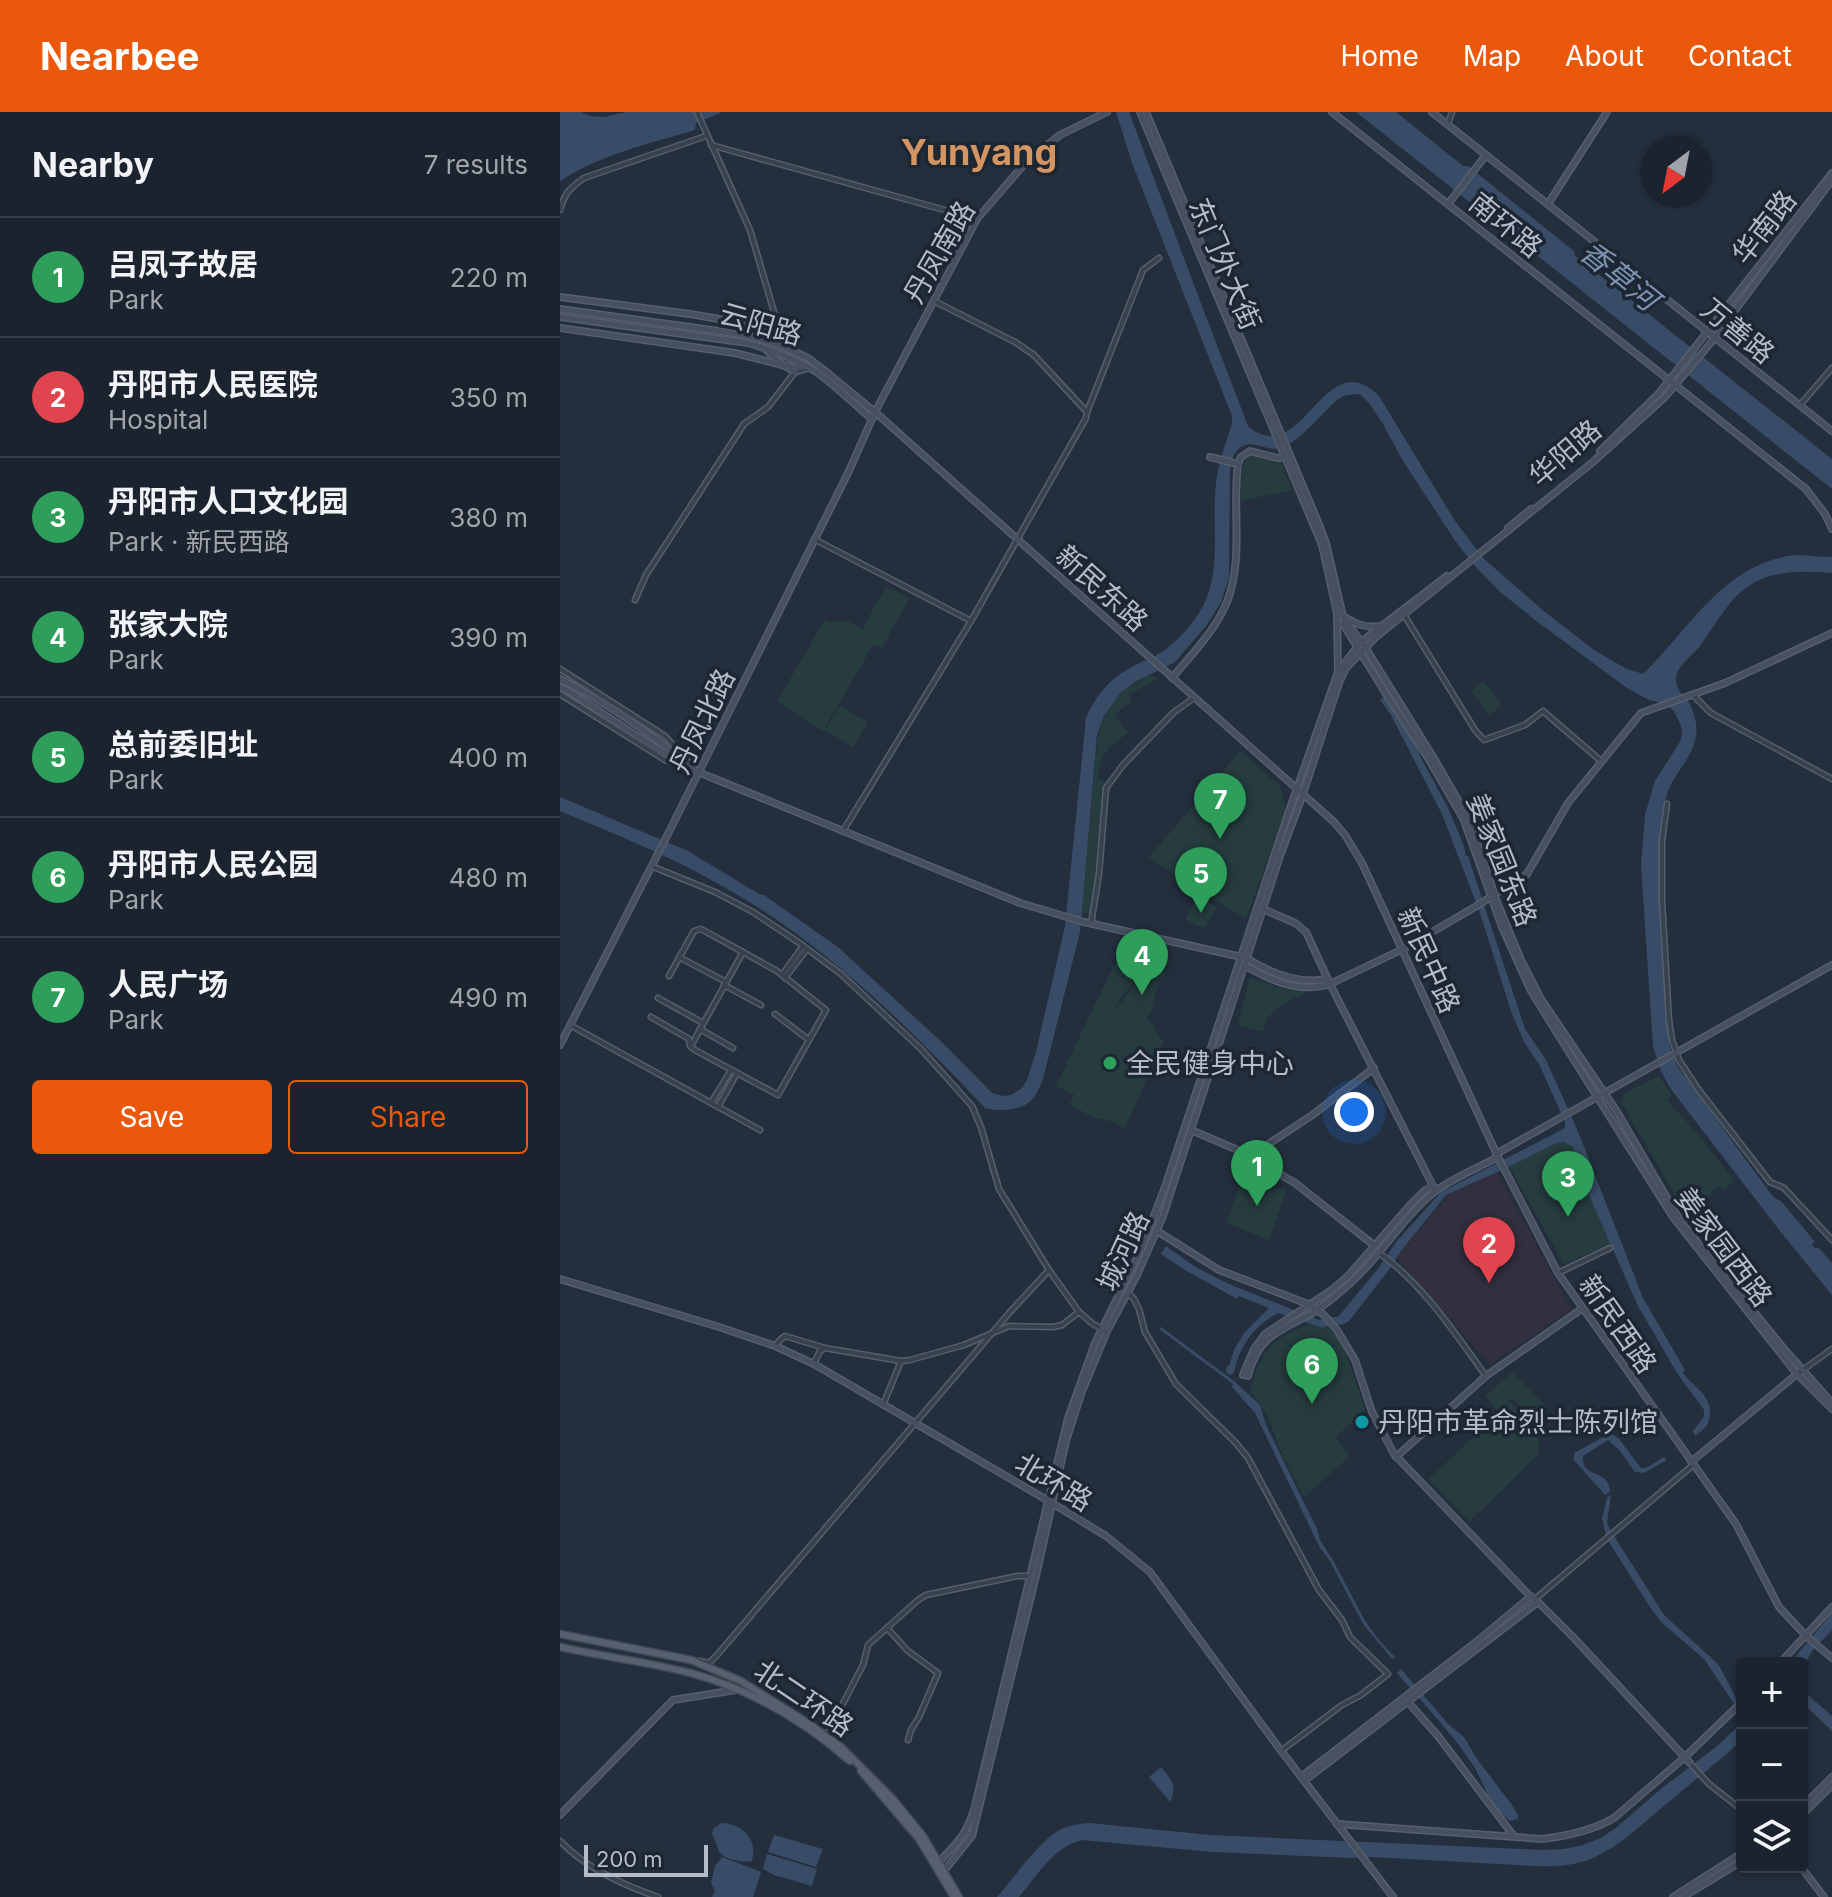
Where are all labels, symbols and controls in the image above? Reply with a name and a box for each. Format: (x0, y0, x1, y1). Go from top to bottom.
text: Nearbee (40, 33, 199, 79)
text: Home (1340, 39, 1419, 73)
text: Map (1463, 39, 1521, 73)
text: About (1565, 39, 1644, 73)
text: Contact (1688, 39, 1792, 73)
district label: Yunyang (901, 130, 1057, 174)
north arrow (1640, 136, 1712, 208)
text: Nearby (32, 144, 154, 185)
text: 7 results (424, 149, 528, 180)
street label: 华南路 (1725, 183, 1803, 271)
street label: 南环路 (1463, 185, 1549, 265)
street label: 东门外大街 (1182, 193, 1268, 335)
street label: 丹凤南路 (896, 195, 982, 309)
water label: 香草河 (1573, 233, 1670, 321)
text: 吕凤子故居 (108, 246, 258, 282)
text: 1 (52, 262, 64, 293)
text: 220 m (450, 262, 528, 293)
text: Park (108, 284, 164, 315)
street label: 万善路 (1695, 291, 1781, 371)
street label: 云阳路 (716, 296, 806, 352)
text: 丹阳市人民医院 (108, 366, 318, 402)
text: 2 (50, 382, 66, 413)
text: 350 m (450, 382, 528, 413)
text: Hospital (108, 404, 208, 435)
street label: 华阳路 (1522, 413, 1608, 493)
text: 丹阳市人口文化园 (108, 483, 348, 519)
text: 3 (50, 502, 66, 533)
text: 380 m (449, 502, 528, 533)
text: Park · 新民西路 (108, 526, 290, 557)
street label: 新民东路 (1049, 538, 1155, 638)
text: 张家大院 (108, 606, 228, 642)
text: 4 (49, 622, 67, 653)
text: 390 m (449, 622, 528, 653)
text: Park (108, 644, 164, 675)
street label: 丹凤北路 (662, 663, 742, 779)
text: 总前委旧址 (108, 726, 258, 762)
text: 5 (50, 742, 66, 773)
text: 400 m (448, 742, 528, 773)
text: Park (108, 764, 164, 795)
pin: 7 (1194, 773, 1246, 839)
street label: 姜家园东路 (1460, 789, 1544, 931)
text: 丹阳市人民公园 (108, 846, 318, 882)
pin: 5 (1175, 847, 1227, 913)
text: 6 (50, 862, 66, 893)
text: 480 m (449, 862, 528, 893)
text: Park (108, 884, 164, 915)
street label: 新民中路 (1391, 902, 1467, 1018)
pin: 4 (1116, 929, 1168, 995)
text: 人民广场 (108, 966, 228, 1002)
text: 7 (50, 982, 66, 1013)
text: 490 m (449, 982, 528, 1013)
text: Park (108, 1004, 164, 1035)
place label: 全民健身中心 (1126, 1046, 1294, 1080)
marker: 全民健身中心 (1101, 1054, 1119, 1072)
button: Save (32, 1080, 272, 1154)
button: Share (288, 1080, 528, 1154)
your location (1334, 1092, 1374, 1132)
pin: 1 (1231, 1140, 1283, 1206)
pin: 3 (1542, 1151, 1594, 1217)
street label: 姜家园西路 (1668, 1181, 1780, 1313)
street label: 城河路 (1090, 1206, 1156, 1296)
pin: 2 (1463, 1217, 1515, 1283)
street label: 新民西路 (1572, 1268, 1664, 1380)
pin: 6 (1286, 1338, 1338, 1404)
place label: 丹阳市革命烈士陈列馆 (1378, 1405, 1658, 1439)
marker: 丹阳市革命烈士陈列馆 (1353, 1413, 1371, 1431)
street label: 北环路 (1009, 1446, 1099, 1518)
street label: 北二环路 (748, 1653, 860, 1743)
map controls (1736, 1657, 1808, 1873)
button: + (1736, 1657, 1808, 1729)
button: − (1736, 1729, 1808, 1801)
button: layers (1736, 1801, 1808, 1873)
scale bar (584, 1841, 708, 1877)
text: 200 m (596, 1846, 663, 1872)

